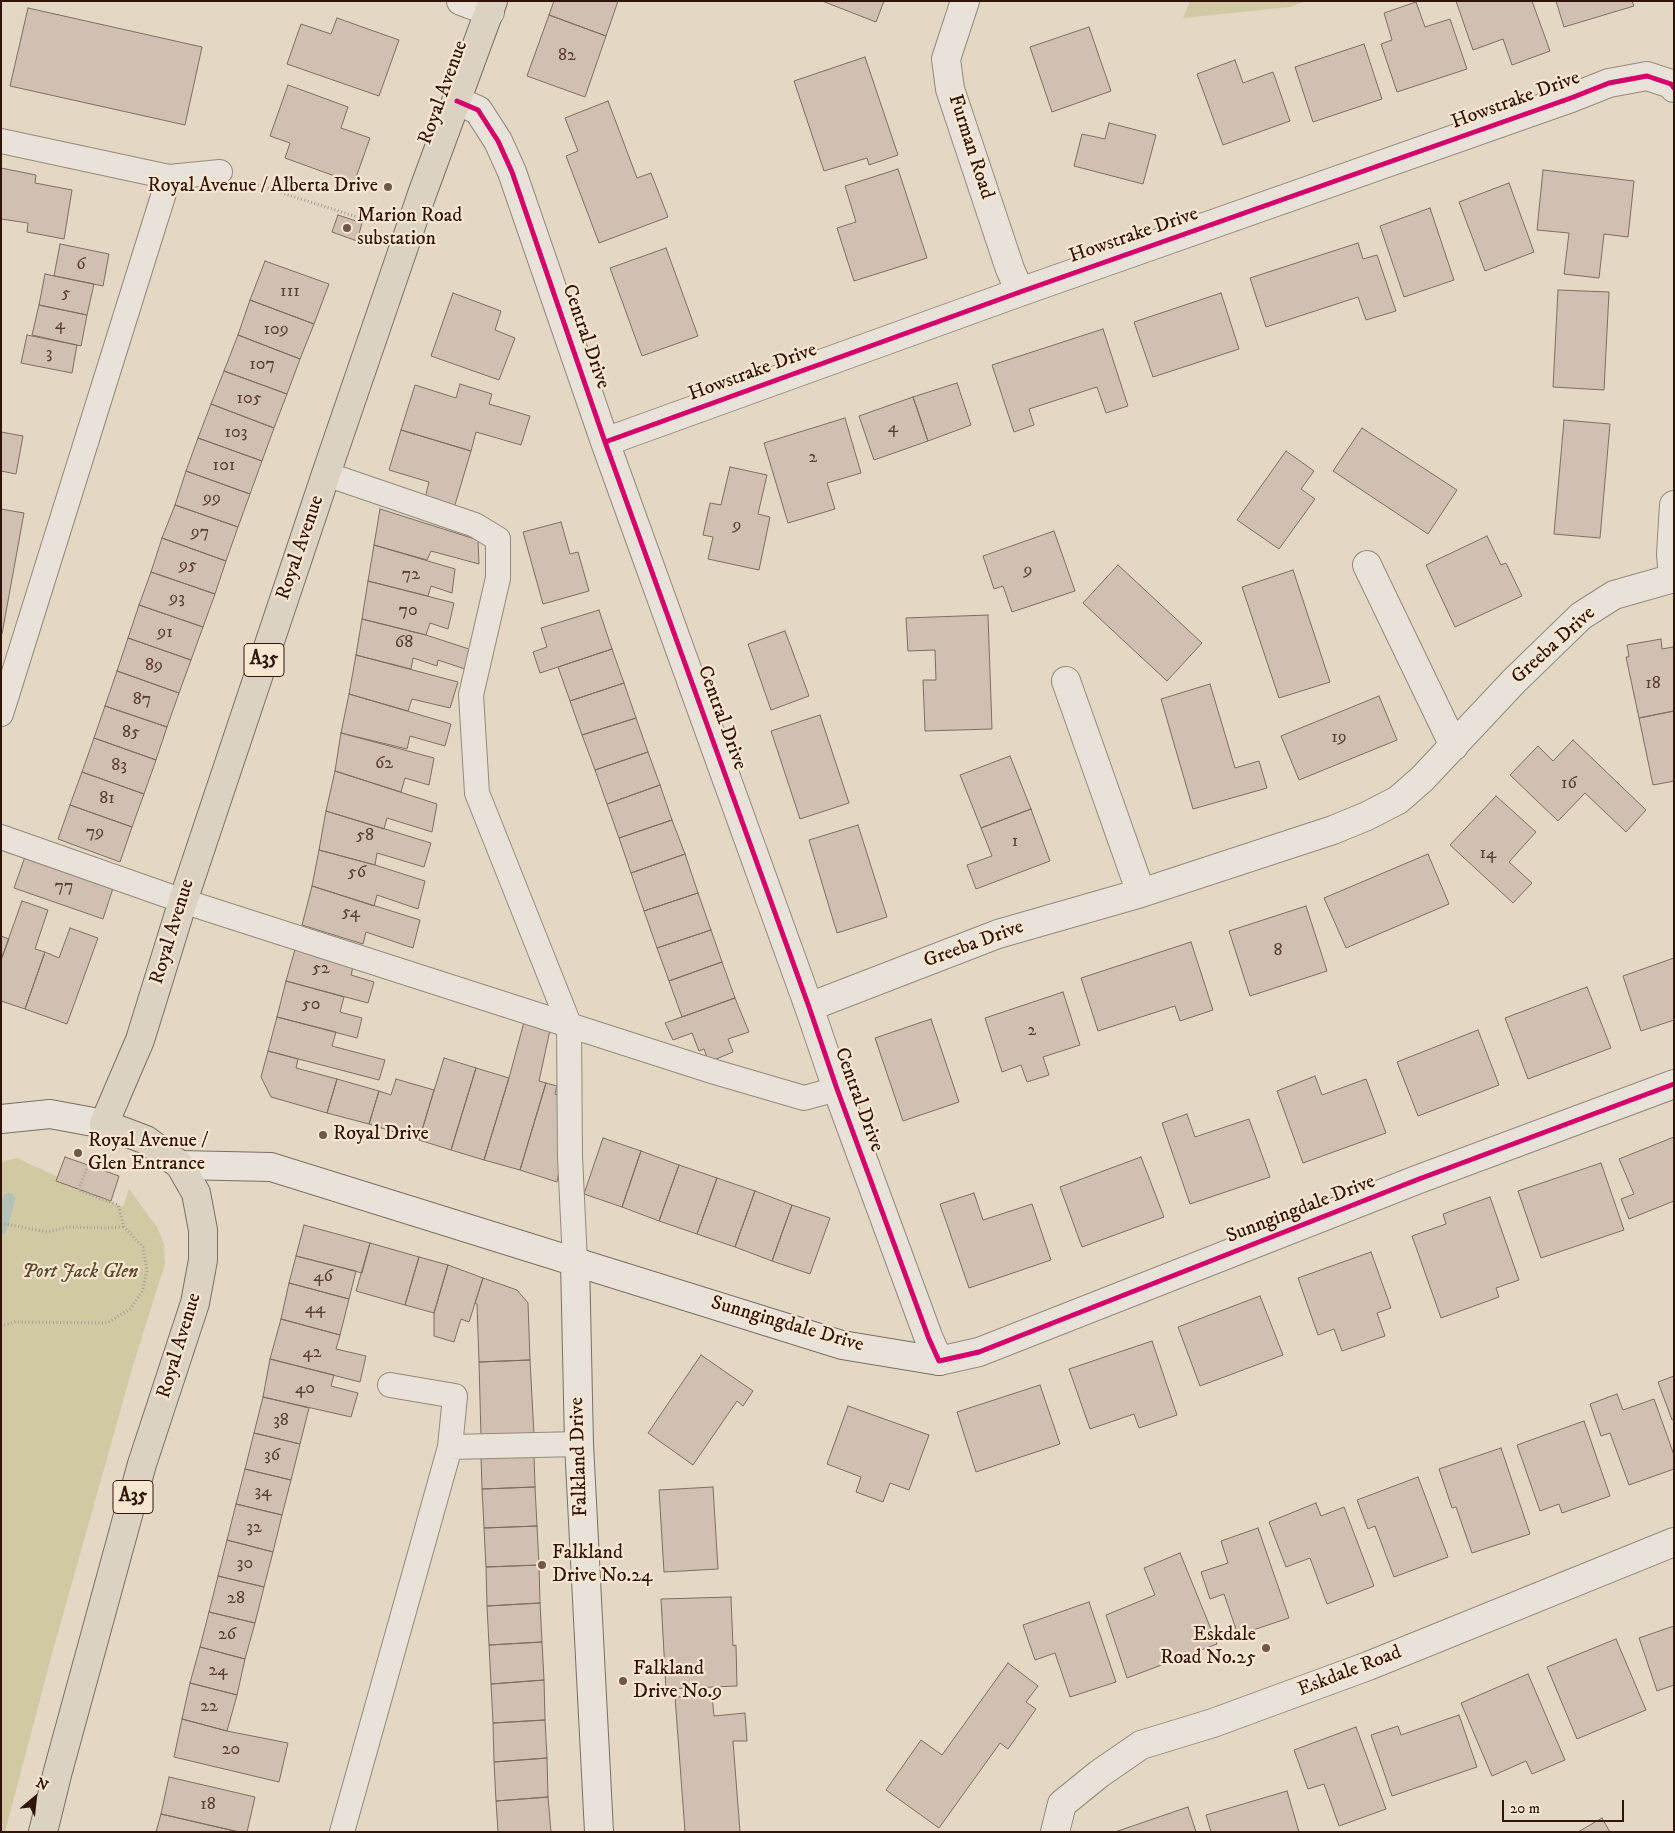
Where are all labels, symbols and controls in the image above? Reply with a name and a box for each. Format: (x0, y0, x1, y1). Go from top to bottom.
street label: Royal Avenue (414, 38, 474, 148)
house number: 82 (558, 45, 576, 67)
street label: Howstrake Drive (1449, 67, 1583, 135)
street label: Furman Road (942, 92, 998, 202)
place label: Royal Avenue / Alberta Drive (148, 175, 378, 199)
marker: Royal Avenue / Alberta Drive (382, 181, 394, 193)
street label: Howstrake Drive (1066, 203, 1202, 269)
place label: Marion Road substation (357, 205, 462, 252)
marker: Marion Road substation (341, 222, 353, 234)
house number: 6 (76, 254, 86, 276)
house number: 111 (280, 281, 300, 303)
street label: Central Drive (556, 282, 614, 392)
house number: 5 (62, 283, 70, 305)
house number: 4 (55, 314, 65, 336)
house number: 109 (263, 319, 289, 341)
street label: Howstrake Drive (686, 339, 820, 407)
house number: 3 (46, 343, 52, 365)
house number: 107 (249, 354, 275, 376)
house number: 105 (236, 388, 262, 410)
house number: 4 (888, 417, 898, 439)
house number: 103 (225, 422, 247, 444)
house number: 2 (809, 447, 817, 469)
house number: 101 (213, 455, 235, 477)
house number: 99 (203, 488, 221, 510)
street label: Royal Avenue (272, 493, 330, 603)
house number: 9 (733, 515, 741, 537)
house number: 97 (191, 522, 209, 544)
house number: 95 (179, 555, 197, 577)
house number: 9 (1024, 560, 1032, 582)
house number: 72 (402, 564, 420, 586)
house number: 93 (169, 588, 185, 610)
house number: 70 (398, 600, 418, 622)
street label: Greeba Drive (1507, 602, 1601, 690)
house number: 91 (157, 622, 173, 644)
house number: 68 (395, 632, 413, 654)
road number: A35 (244, 644, 284, 676)
house number: 89 (145, 655, 163, 677)
street label: Central Drive (691, 663, 751, 773)
house number: 18 (1645, 673, 1661, 695)
house number: 87 (133, 689, 151, 711)
house number: 85 (122, 722, 140, 744)
house number: 19 (1331, 727, 1347, 749)
house number: 62 (375, 753, 393, 775)
house number: 83 (111, 755, 127, 777)
house number: 16 (1561, 773, 1577, 795)
house number: 81 (99, 788, 115, 810)
house number: 79 (86, 822, 104, 844)
house number: 58 (356, 825, 374, 847)
house number: 1 (1012, 831, 1018, 853)
house number: 14 (1480, 843, 1496, 865)
house number: 56 (348, 862, 366, 884)
house number: 77 (55, 876, 73, 898)
street label: Royal Avenue (146, 876, 200, 988)
house number: 54 (342, 902, 360, 924)
street label: Greeba Drive (921, 916, 1027, 974)
house number: 8 (1273, 940, 1283, 962)
house number: 52 (312, 958, 330, 980)
house number: 50 (302, 994, 320, 1016)
house number: 2 (1028, 1020, 1036, 1042)
street label: Central Drive (828, 1045, 888, 1155)
place label: Royal Drive (333, 1123, 429, 1147)
marker: Royal Drive (317, 1129, 329, 1141)
place label: Royal Avenue / Glen Entrance (88, 1130, 207, 1177)
marker: Royal Avenue / Glen Entrance (72, 1147, 84, 1159)
street label: Sunngingdale Drive (1223, 1171, 1379, 1249)
park label: Port Jack Glen (22, 1261, 138, 1285)
house number: 46 (313, 1266, 333, 1288)
street label: Royal Avenue (153, 1290, 207, 1402)
street label: Sunngingdale Drive (708, 1292, 866, 1358)
house number: 44 (305, 1298, 325, 1320)
house number: 42 (302, 1342, 322, 1364)
house number: 40 (295, 1378, 315, 1400)
street label: Falkland Drive (566, 1397, 594, 1517)
house number: 38 (273, 1410, 289, 1432)
house number: 36 (264, 1445, 280, 1467)
road number: A35 (113, 1480, 153, 1514)
house number: 34 (254, 1481, 272, 1503)
house number: 32 (246, 1517, 262, 1539)
place label: Falkland Drive No.24 (552, 1542, 653, 1589)
house number: 30 (237, 1553, 253, 1575)
marker: Falkland Drive No.24 (536, 1559, 548, 1571)
house number: 28 (227, 1588, 245, 1610)
house number: 26 (218, 1624, 236, 1646)
place label: Eskdale Road No.25 (1160, 1624, 1256, 1671)
street label: Eskdale Road (1295, 1641, 1405, 1703)
marker: Eskdale Road No.25 (1260, 1642, 1272, 1654)
place label: Falkland Drive No.9 (633, 1658, 722, 1705)
house number: 24 (208, 1660, 228, 1682)
marker: Falkland Drive No.9 (617, 1675, 629, 1687)
house number: 22 (200, 1696, 218, 1718)
house number: 20 (222, 1739, 240, 1761)
north arrow (10, 1773, 60, 1823)
text: N (33, 1774, 51, 1795)
scale bar (1505, 1790, 1628, 1822)
house number: 18 (200, 1794, 216, 1816)
text: 20 m (1510, 1799, 1540, 1818)

